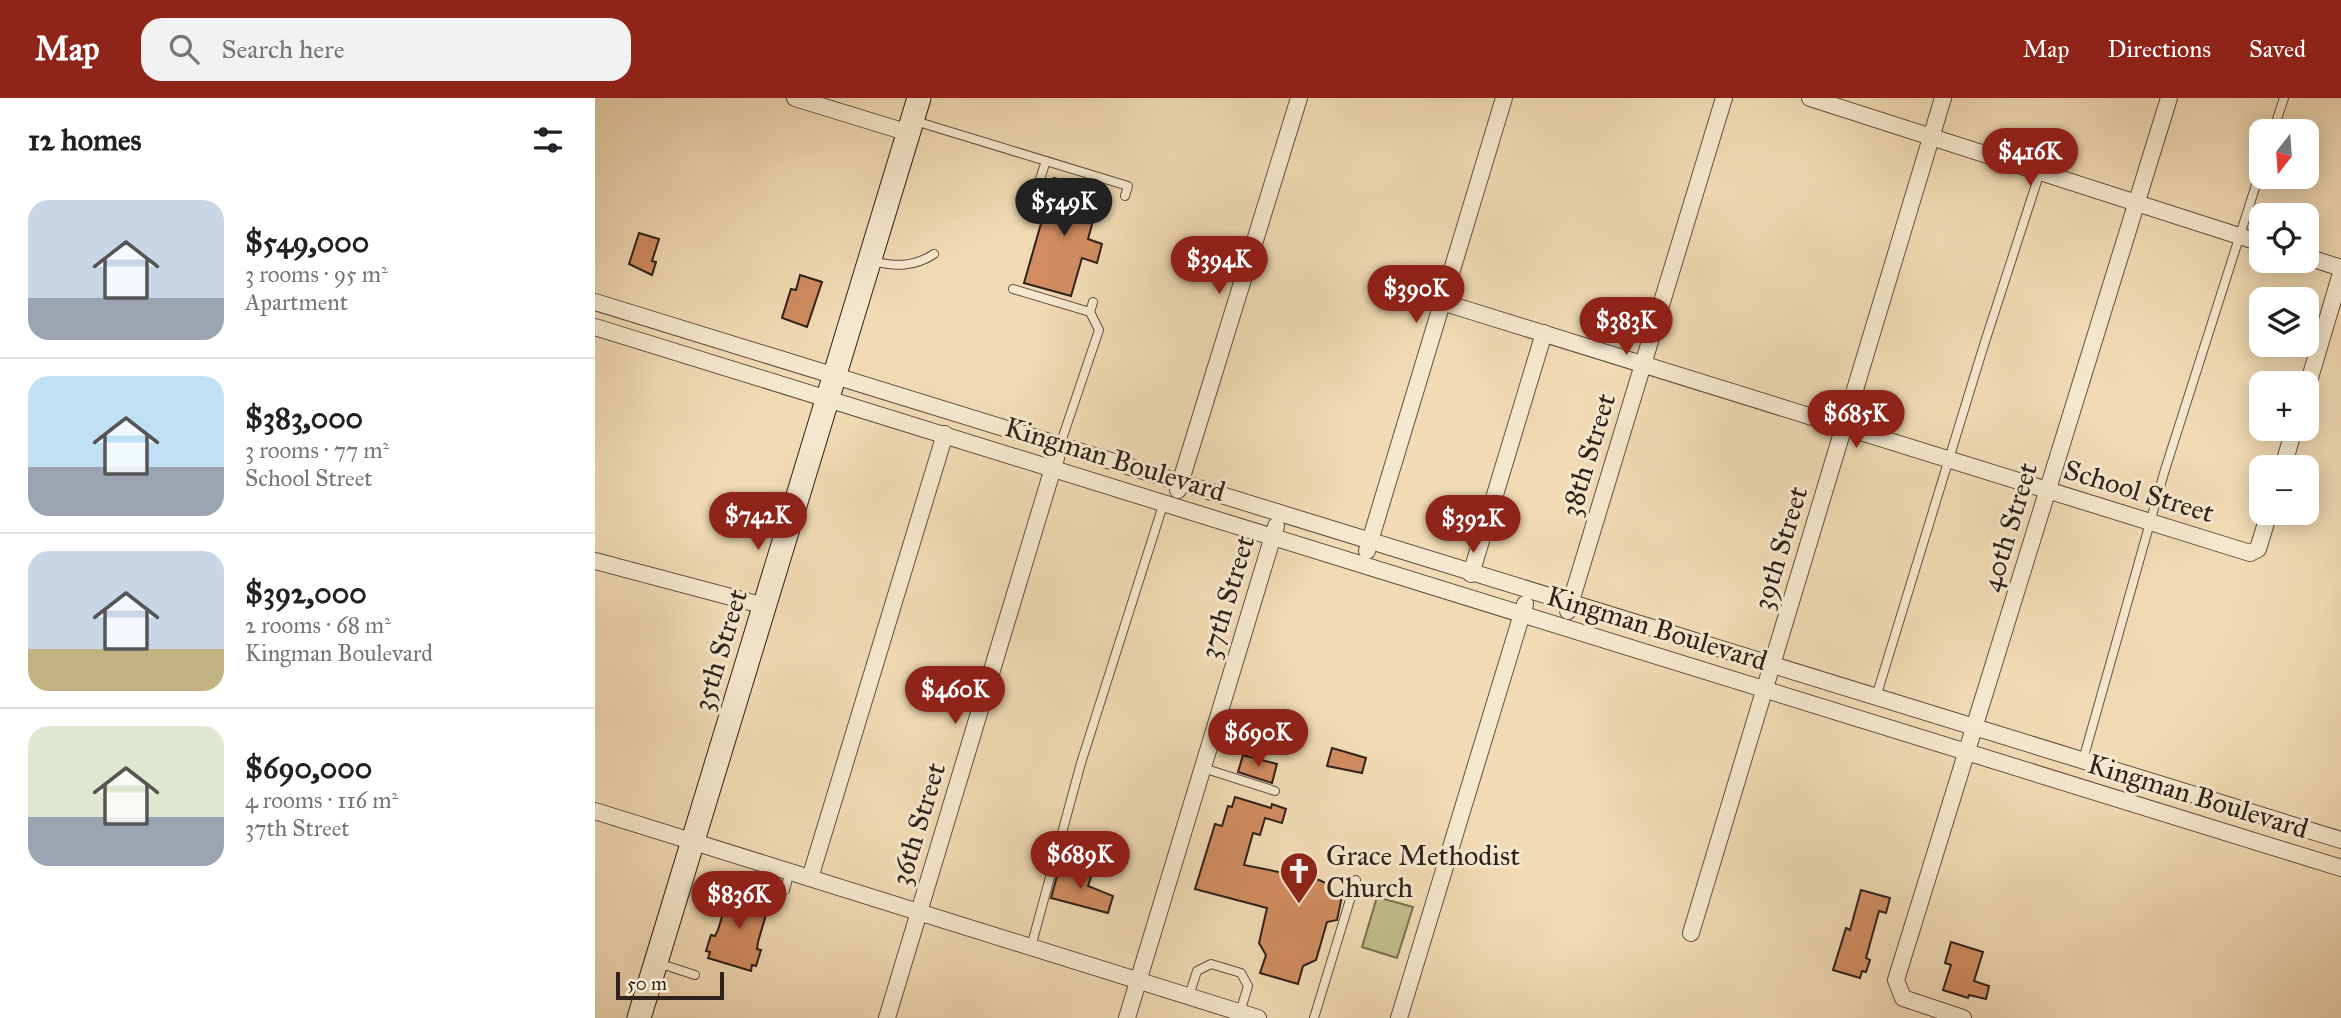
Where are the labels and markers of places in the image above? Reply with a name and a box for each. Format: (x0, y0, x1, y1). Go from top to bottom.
pin: $416K (1981, 129, 2079, 188)
pin: $549K (1015, 178, 1113, 238)
pin: $394K (1170, 236, 1268, 296)
pin: $390K (1367, 266, 1465, 325)
pin: $383K (1577, 298, 1675, 357)
pin: $685K (1807, 390, 1905, 450)
pin: $742K (709, 492, 807, 552)
pin: $392K (1424, 496, 1522, 555)
pin: $460K (906, 666, 1004, 726)
pin: $690K (1209, 710, 1307, 769)
pin: $689K (1031, 832, 1129, 891)
place label: Grace Methodist Church (1326, 838, 1520, 905)
church icon: Grace Methodist Church (1278, 850, 1320, 905)
pin: $836K (690, 872, 788, 931)

